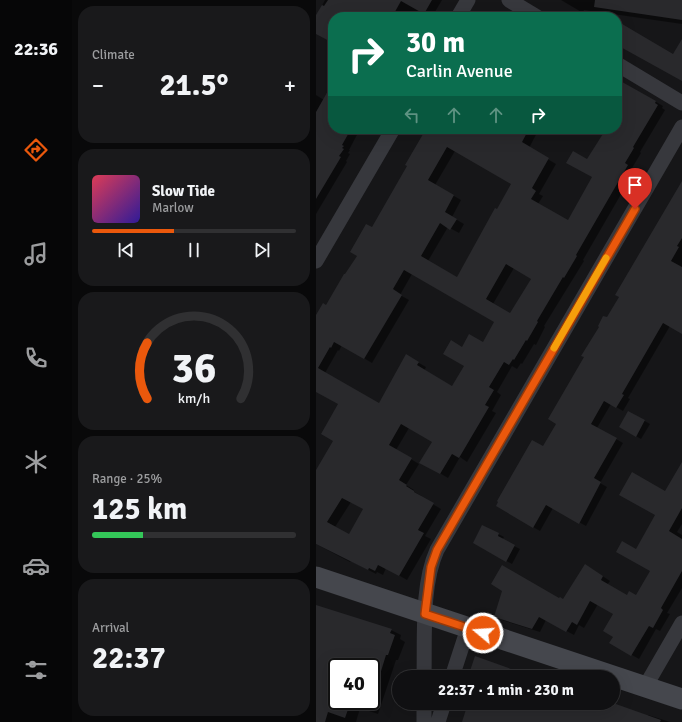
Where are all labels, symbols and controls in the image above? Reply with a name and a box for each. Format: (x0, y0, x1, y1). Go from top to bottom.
text: 30 m (406, 26, 465, 60)
icon: right (340, 28, 392, 80)
text: 22:36 (14, 38, 58, 60)
text: Climate (92, 47, 135, 63)
text: Carlin Avenue (406, 60, 513, 82)
text: 21.5° (159, 67, 229, 104)
text: − (92, 72, 104, 99)
text: + (284, 72, 296, 99)
icon: left (401, 104, 423, 126)
icon: ahead (443, 104, 465, 126)
icon: ahead (485, 104, 507, 126)
icon: right (527, 104, 549, 126)
icon: directions (22, 136, 50, 164)
pin (618, 168, 652, 209)
icon: arrive (624, 174, 646, 196)
text: Slow Tide (152, 182, 215, 200)
text: Marlow (152, 200, 194, 216)
icon: previous (115, 239, 137, 261)
icon: pause (183, 239, 205, 261)
icon: next (251, 239, 273, 261)
icon: music (22, 240, 50, 268)
text: 36 (172, 343, 216, 394)
icon: phone (22, 344, 50, 372)
text: km/h (178, 390, 210, 407)
icon: climate (22, 448, 50, 476)
text: Range · 25% (92, 471, 162, 487)
text: 125 km (92, 491, 187, 528)
icon: car (22, 552, 50, 580)
position arrow (462, 612, 504, 654)
text: Arrival (92, 620, 129, 636)
text: 22:37 (92, 640, 166, 677)
icon: filters (22, 656, 50, 684)
speed limit sign: 40 (328, 658, 380, 710)
text: 22:37 · 1 min · 230 m (438, 681, 574, 699)

